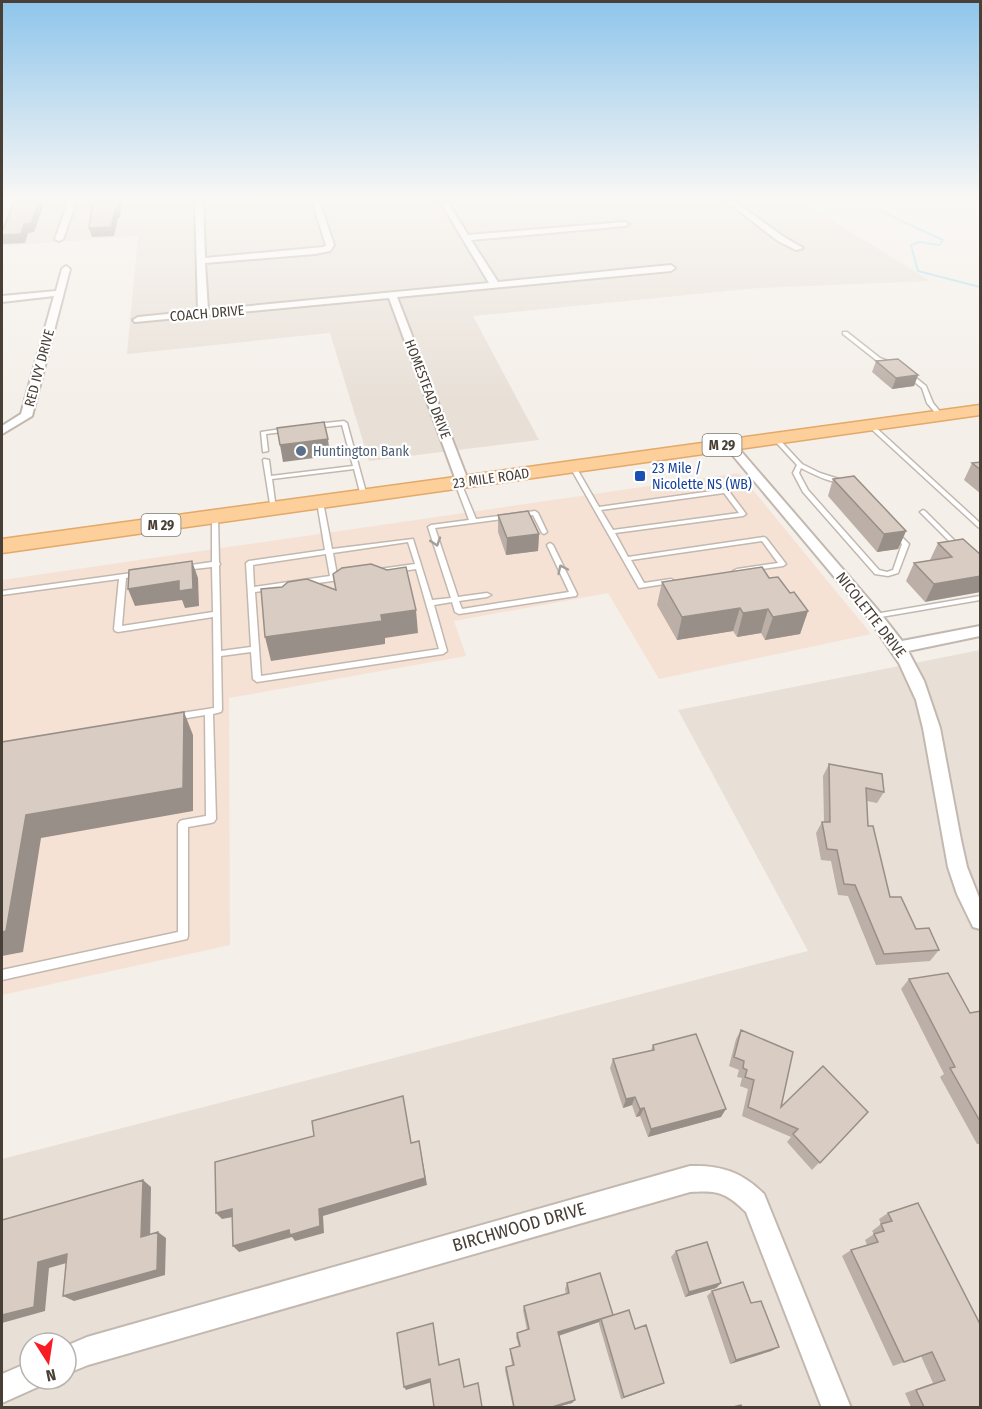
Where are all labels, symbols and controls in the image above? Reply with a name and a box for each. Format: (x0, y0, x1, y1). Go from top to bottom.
street label: COACH DRIVE (169, 302, 245, 325)
street label: RED IVY DRIVE (21, 327, 58, 409)
street label: HOMESTEAD DRIVE (401, 337, 454, 442)
road number: M 29 (702, 434, 742, 456)
place label: Huntington Bank (313, 443, 410, 460)
marker: Huntington Bank (294, 444, 308, 458)
place label: 23 Mile / Nicolette NS (WB) (652, 460, 752, 493)
street label: 23 MILE ROAD (452, 465, 530, 492)
marker: 23 Mile / Nicolette NS (WB) (633, 469, 647, 483)
road number: M 29 (142, 514, 180, 536)
one-way arrow (429, 536, 441, 547)
one-way arrow (557, 565, 569, 576)
street label: NICOLETTE DRIVE (832, 569, 910, 661)
street label: BIRCHWOOD DRIVE (450, 1197, 588, 1257)
north arrow (18, 1331, 78, 1391)
text: N (44, 1365, 58, 1385)

